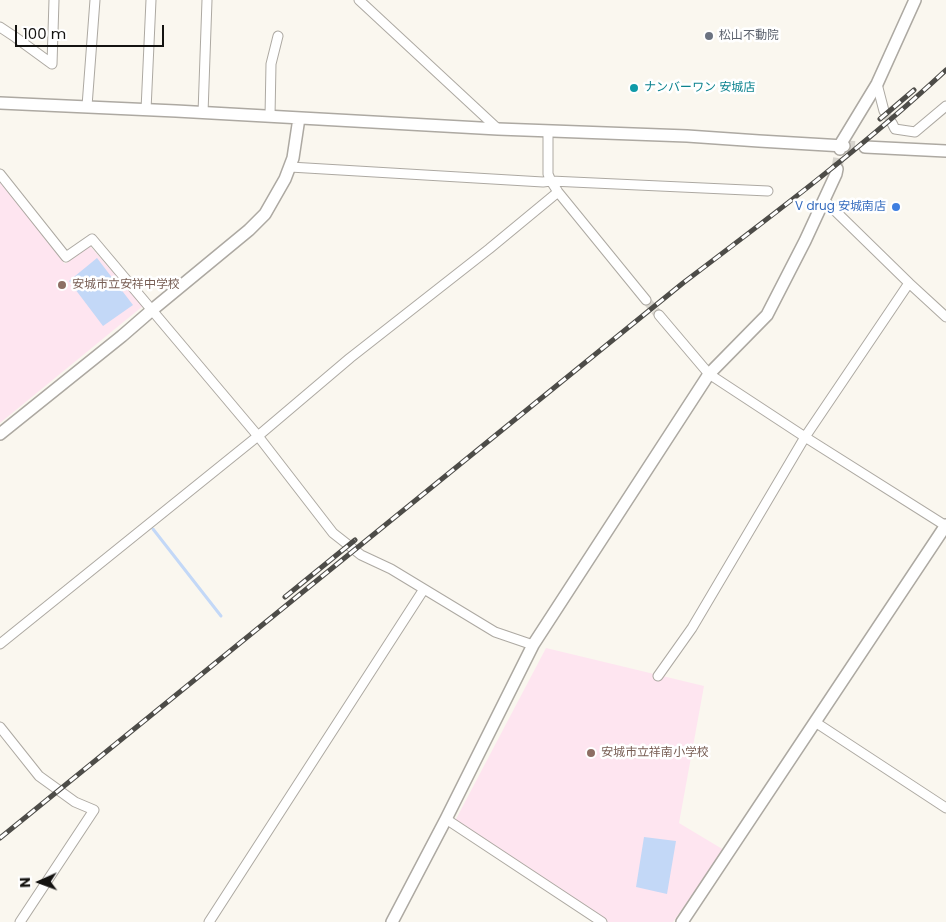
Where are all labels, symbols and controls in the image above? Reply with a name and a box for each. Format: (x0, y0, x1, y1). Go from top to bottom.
scale bar (18, 15, 166, 47)
text: 100 m (23, 23, 66, 44)
place label: 松山不動院 (719, 29, 779, 43)
marker: 松山不動院 (703, 30, 715, 42)
place label: ナンバーワン 安城店 (644, 81, 755, 95)
marker: ナンバーワン 安城店 (628, 82, 640, 94)
place label: V drug 安城南店 (795, 200, 886, 214)
marker: V drug 安城南店 (890, 201, 902, 213)
place label: 安城市立安祥中学校 (72, 278, 180, 292)
marker: 安城市立安祥中学校 (56, 279, 68, 291)
place label: 安城市立祥南小学校 (601, 746, 709, 760)
marker: 安城市立祥南小学校 (585, 747, 597, 759)
north arrow (15, 857, 65, 907)
text: N (15, 877, 35, 888)

